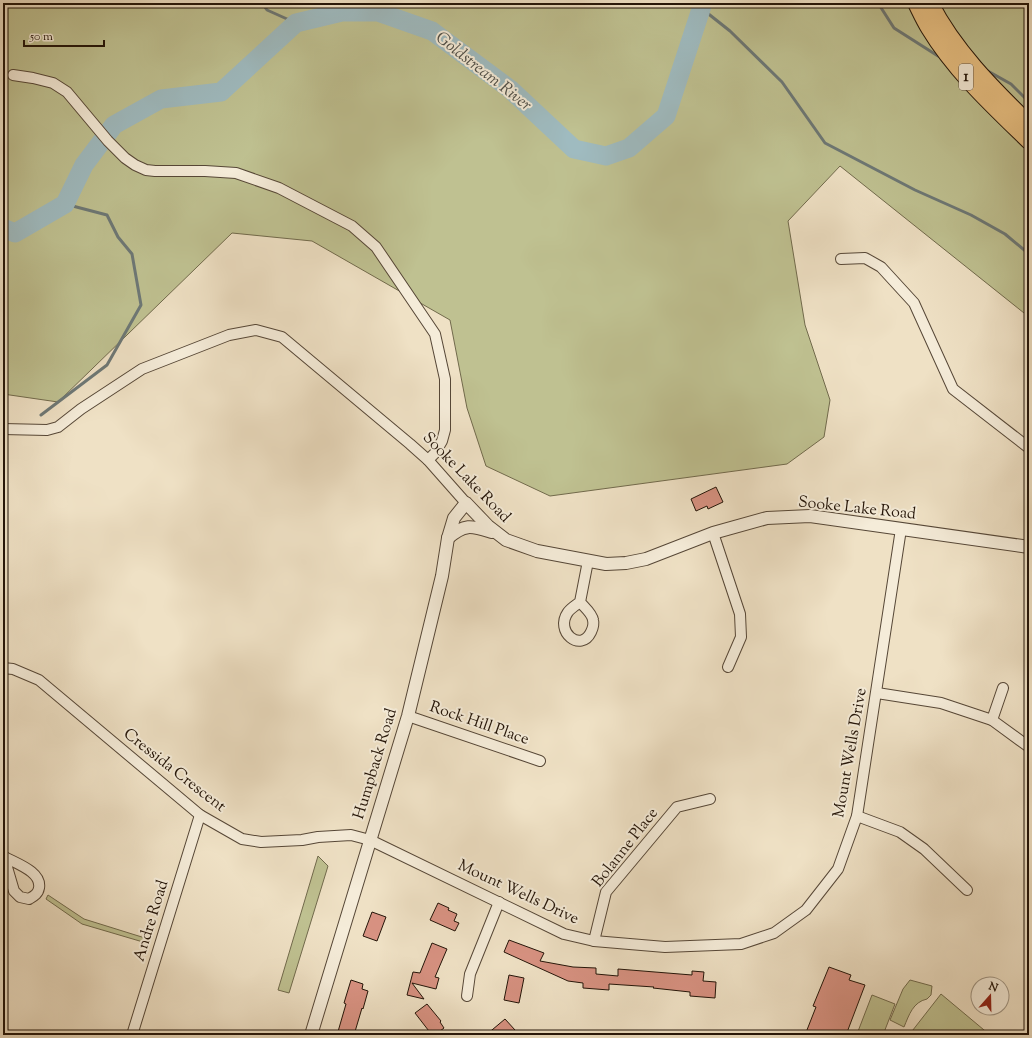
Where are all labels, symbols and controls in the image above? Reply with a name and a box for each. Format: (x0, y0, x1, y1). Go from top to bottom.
scale bar (24, 22, 104, 48)
water label: Goldstream River (430, 27, 536, 117)
text: 50 m (29, 28, 53, 46)
road number: 1 (959, 64, 973, 90)
street label: Sooke Lake Road (417, 427, 515, 529)
street label: Sooke Lake Road (797, 491, 917, 527)
street label: Mount Wells Drive (828, 686, 874, 820)
street label: Rock Hill Place (426, 696, 532, 752)
street label: Humpback Road (348, 706, 404, 822)
street label: Cressida Crescent (118, 723, 231, 819)
street label: Bolanne Place (588, 803, 664, 893)
street label: Mount Wells Drive (454, 855, 582, 931)
street label: Andre Road (129, 877, 175, 965)
north arrow (970, 976, 1010, 1016)
text: N (985, 978, 1000, 997)

